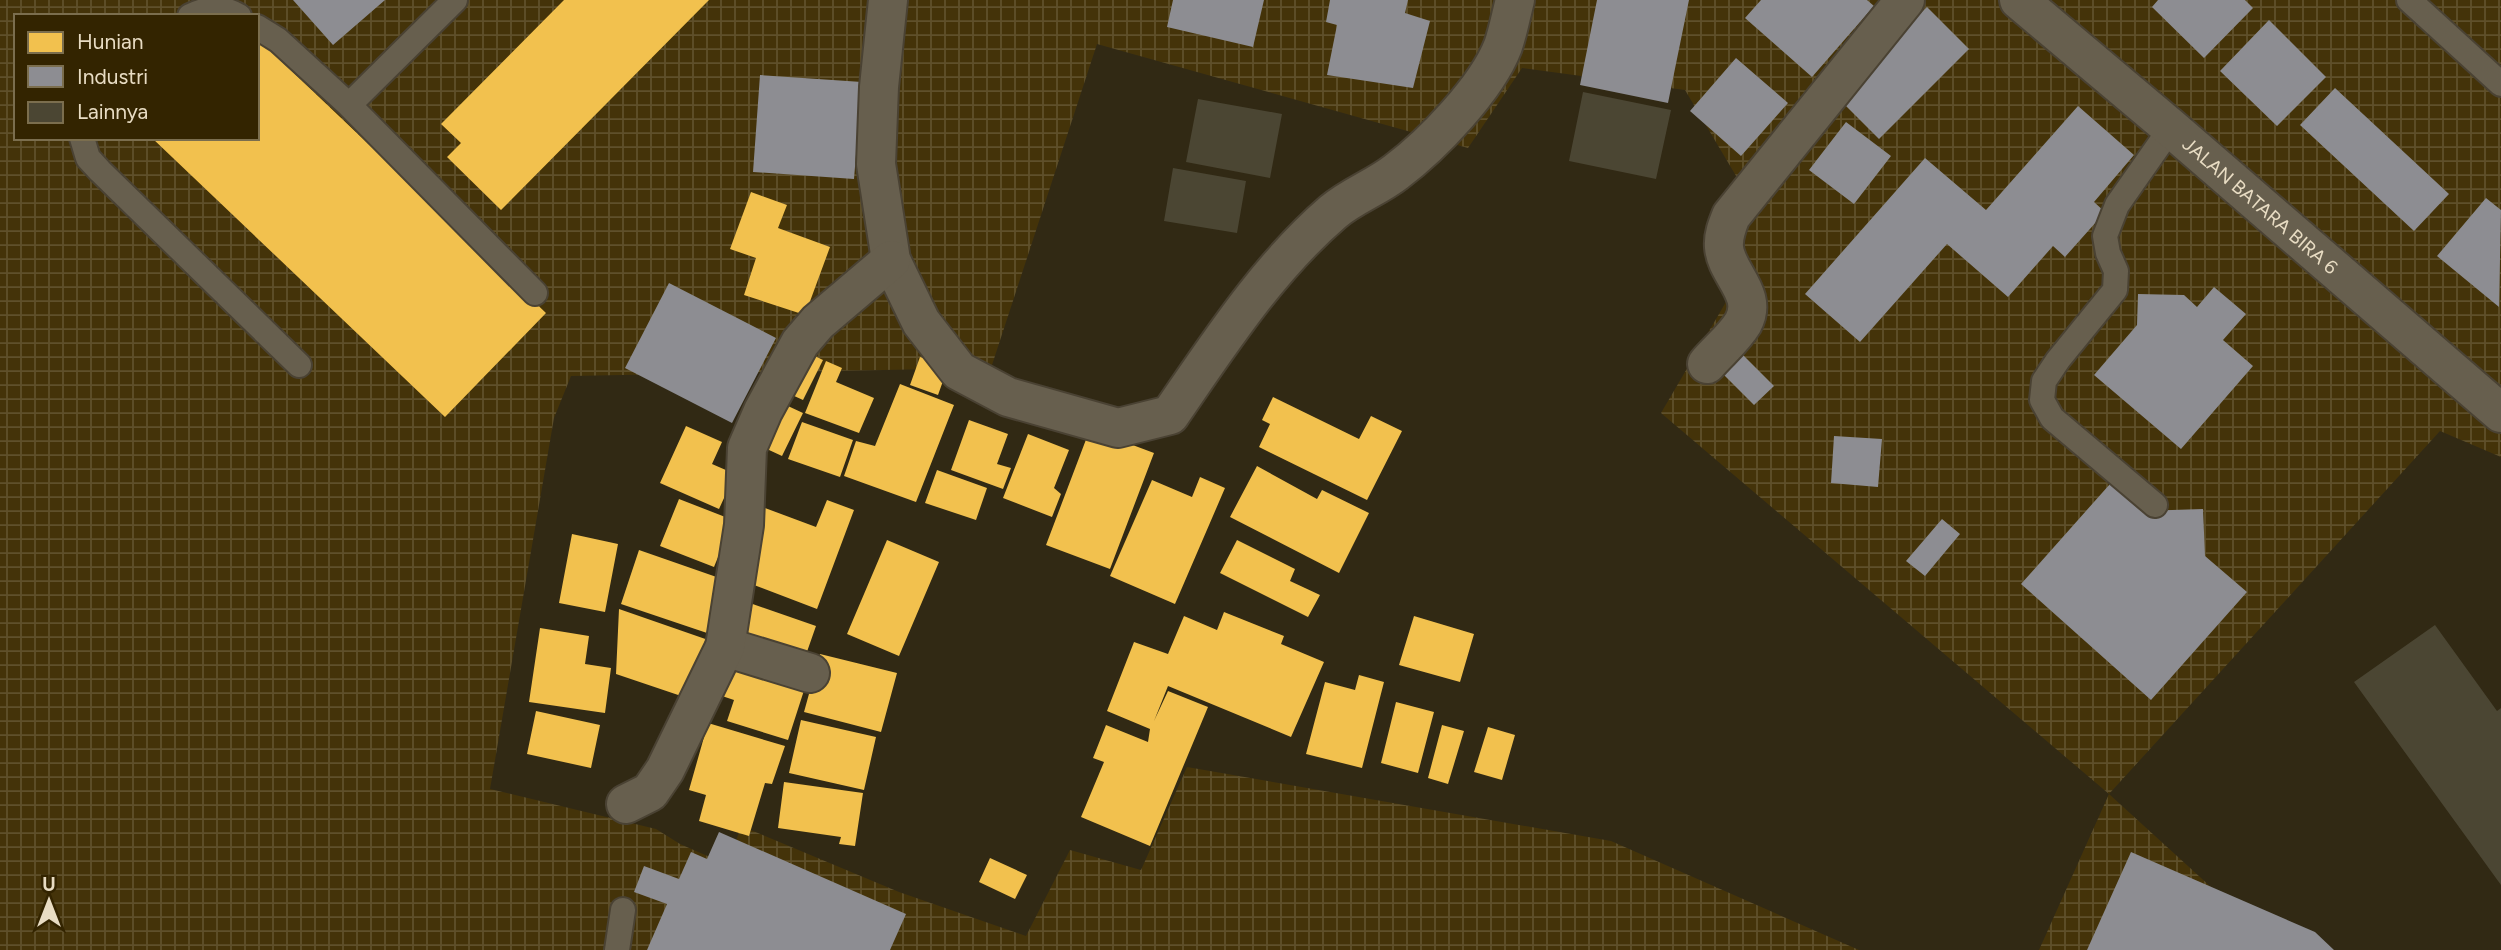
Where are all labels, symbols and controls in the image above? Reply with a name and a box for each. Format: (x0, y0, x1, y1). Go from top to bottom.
legend (14, 14, 259, 140)
text: Hunian (77, 29, 144, 54)
text: Industri (77, 64, 148, 89)
text: Lainnya (77, 99, 148, 124)
street label: JALAN BATARA BIRA 6 (2178, 132, 2343, 279)
north arrow (14, 866, 84, 936)
text: U (42, 873, 56, 896)

